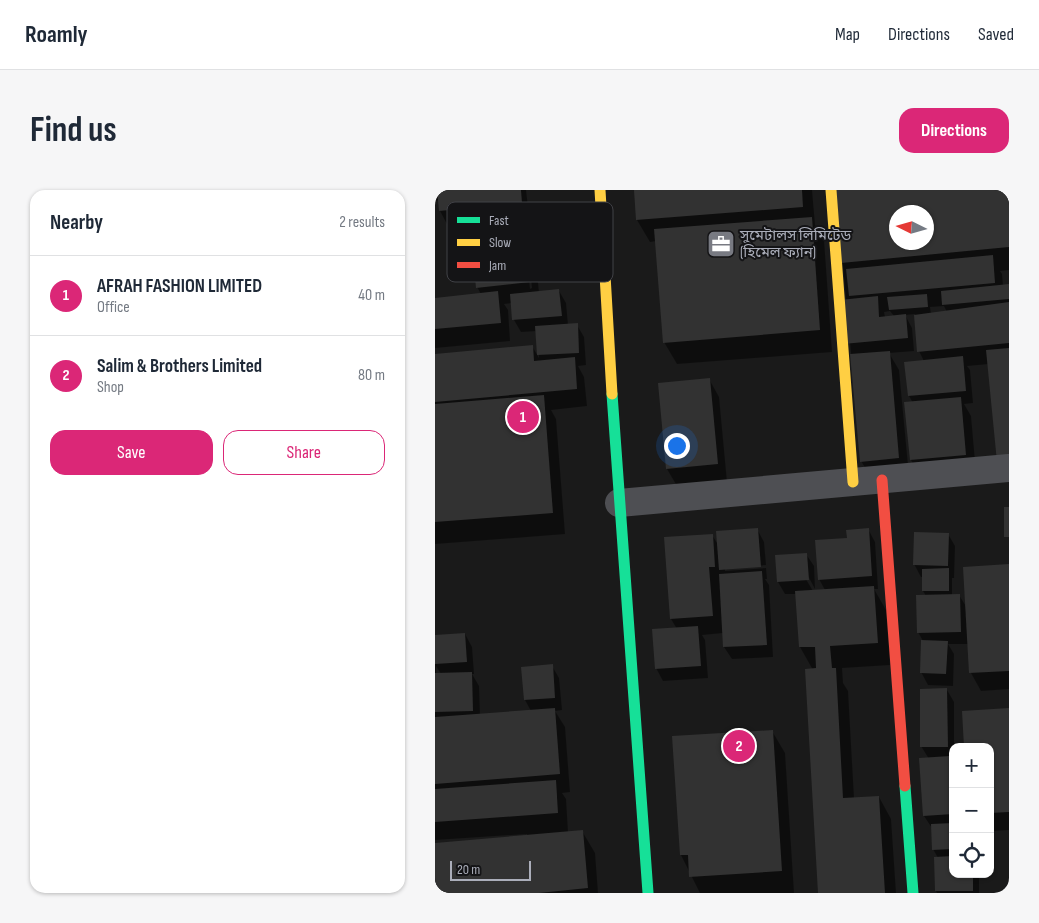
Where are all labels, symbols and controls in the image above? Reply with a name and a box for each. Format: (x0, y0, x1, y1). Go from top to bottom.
text: Roamly (25, 20, 88, 49)
text: Map (835, 24, 860, 45)
text: Directions (888, 24, 950, 45)
text: Saved (978, 24, 1014, 45)
button: Directions (899, 108, 1009, 153)
text: Find us (30, 109, 117, 152)
legend (447, 202, 613, 282)
north arrow (889, 205, 934, 250)
text: Nearby (50, 210, 103, 235)
text: Fast (489, 212, 509, 229)
text: 2 results (339, 213, 385, 232)
place label: সুমেটালস লিমিটেড (হিমেল ফ্যান) (739, 226, 852, 262)
office icon: সুমেটালস লিমিটেড (হিমেল ফ্যান) (706, 229, 736, 259)
text: Slow (489, 234, 511, 251)
text: Jam (488, 257, 506, 274)
text: AFRAH FASHION LIMITED (97, 275, 262, 298)
text: 1 (63, 286, 69, 305)
text: 40 m (358, 286, 385, 305)
text: Office (97, 298, 130, 317)
text: Salim & Brothers Limited (97, 355, 262, 378)
text: 2 (62, 366, 70, 385)
text: 80 m (358, 366, 385, 385)
text: Shop (97, 378, 124, 397)
pin: 1 (507, 398, 539, 436)
button: Save (50, 430, 213, 475)
button: Share (223, 430, 385, 475)
your location (664, 433, 690, 459)
pin: 2 (723, 727, 755, 765)
map controls (949, 743, 994, 878)
button: + (949, 743, 994, 788)
button: − (949, 788, 994, 833)
button: locate (949, 833, 994, 878)
scale bar (450, 858, 531, 881)
text: 20 m (457, 861, 480, 878)

